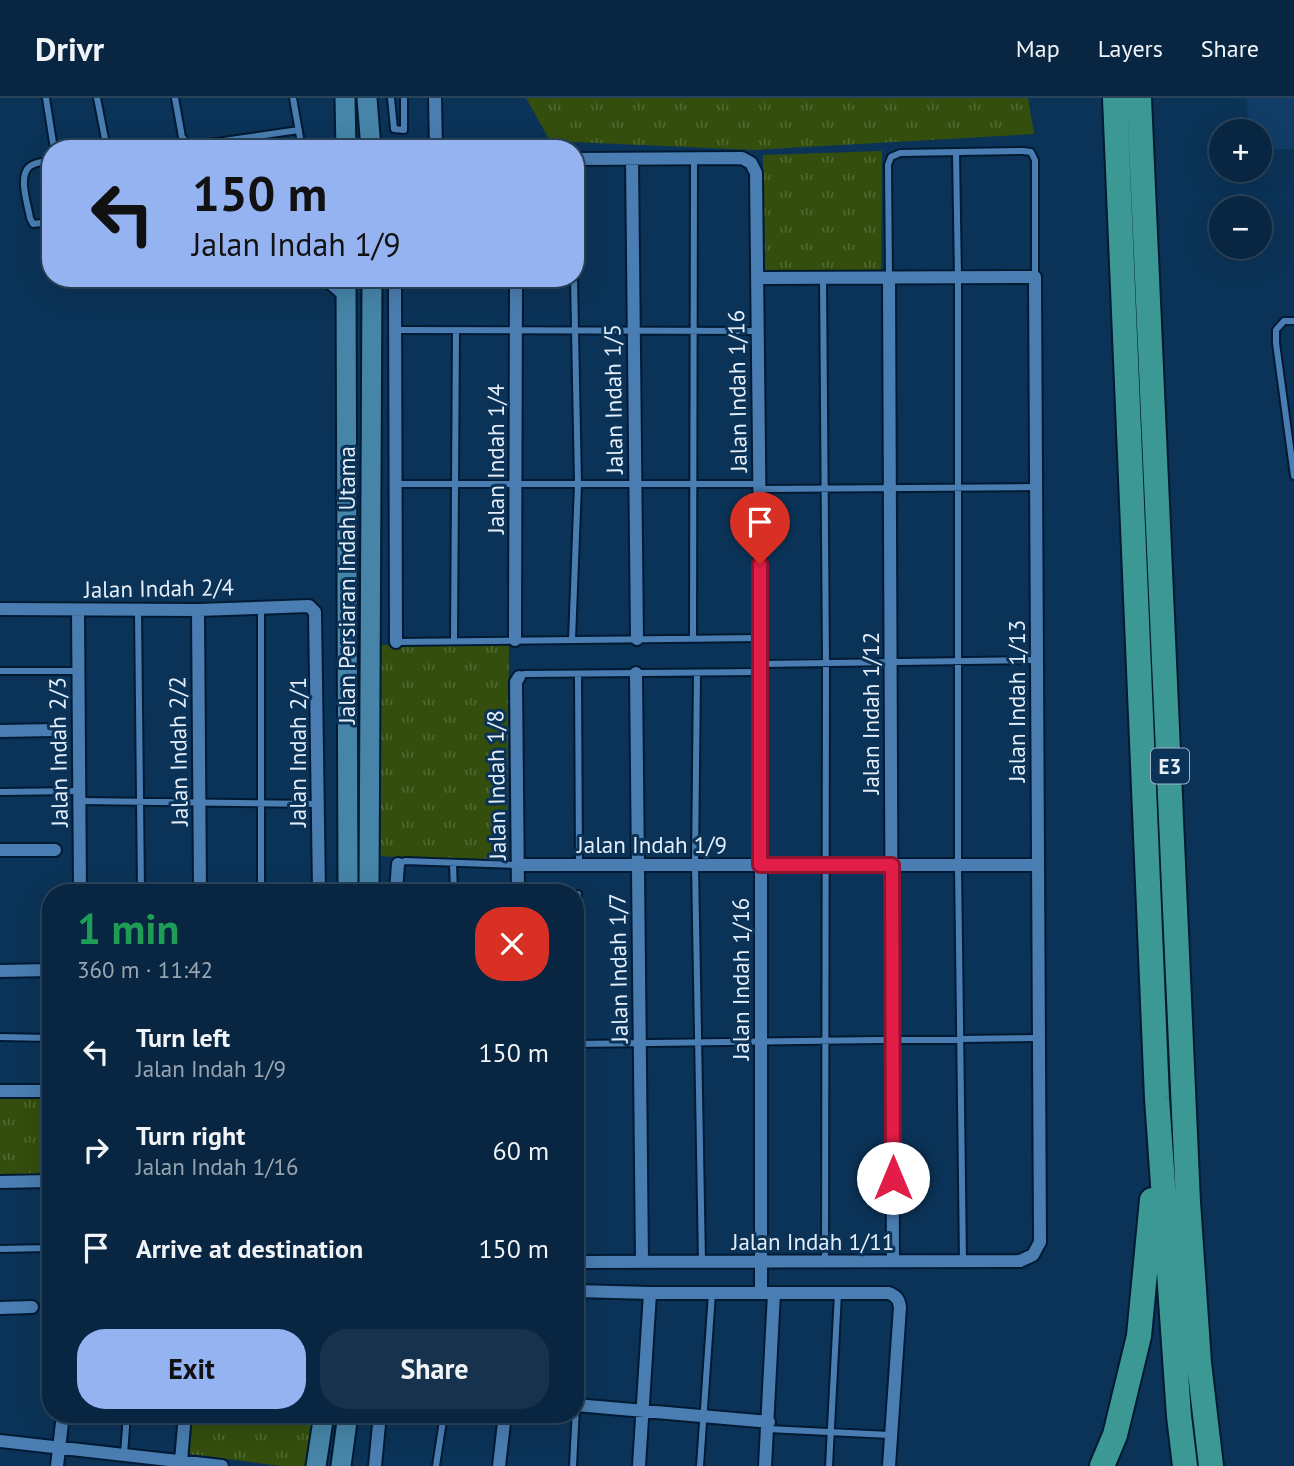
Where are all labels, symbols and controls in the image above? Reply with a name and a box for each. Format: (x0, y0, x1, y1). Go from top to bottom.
text: Drivr (35, 27, 104, 70)
text: Map (1016, 33, 1060, 64)
text: Layers (1098, 33, 1163, 64)
text: Share (1201, 33, 1259, 64)
map controls (1209, 119, 1272, 259)
button: + (1209, 119, 1272, 182)
text: 150 m (192, 161, 327, 225)
icon: left (77, 168, 168, 259)
button: − (1209, 196, 1272, 259)
text: Jalan Indah 1/9 (192, 223, 401, 265)
street label: Jalan Indah 1/16 (721, 310, 753, 473)
street label: Jalan Indah 1/5 (597, 324, 629, 475)
street label: Jalan Indah 1/4 (481, 384, 510, 535)
street label: Jalan Persiaran Indah Utama (332, 446, 361, 725)
pin (730, 492, 790, 564)
icon: arrive (741, 503, 779, 541)
street label: Jalan Indah 2/4 (83, 572, 235, 604)
street label: Jalan Indah 1/13 (1002, 620, 1031, 783)
street label: Jalan Indah 1/12 (856, 632, 885, 795)
street label: Jalan Indah 2/2 (162, 676, 194, 827)
street label: Jalan Indah 2/3 (42, 677, 74, 828)
street label: Jalan Indah 2/1 (283, 677, 312, 828)
street label: Jalan Indah 1/8 (480, 710, 512, 861)
road number: E3 (1151, 748, 1189, 784)
street label: Jalan Indah 1/9 (576, 830, 727, 859)
street label: Jalan Indah 1/7 (602, 893, 634, 1044)
street label: Jalan Indah 1/16 (726, 898, 755, 1061)
text: 1 min (77, 901, 179, 956)
button: close (475, 907, 549, 981)
text: 360 m · 11:42 (77, 955, 213, 984)
text: Turn left (136, 1021, 230, 1054)
icon: left (77, 1033, 115, 1071)
text: 150 m (478, 1036, 549, 1069)
text: Jalan Indah 1/9 (136, 1054, 286, 1083)
text: Turn right (136, 1119, 245, 1152)
icon: right (77, 1131, 115, 1169)
text: 60 m (493, 1134, 549, 1167)
position arrow (856, 1141, 930, 1215)
text: Jalan Indah 1/16 (136, 1152, 298, 1181)
street label: Jalan Indah 1/11 (731, 1227, 894, 1256)
icon: arrive (77, 1229, 115, 1267)
text: Arrive at destination (136, 1232, 363, 1265)
text: 150 m (478, 1232, 549, 1265)
button: Exit (77, 1329, 306, 1409)
button: Share (320, 1329, 549, 1409)

